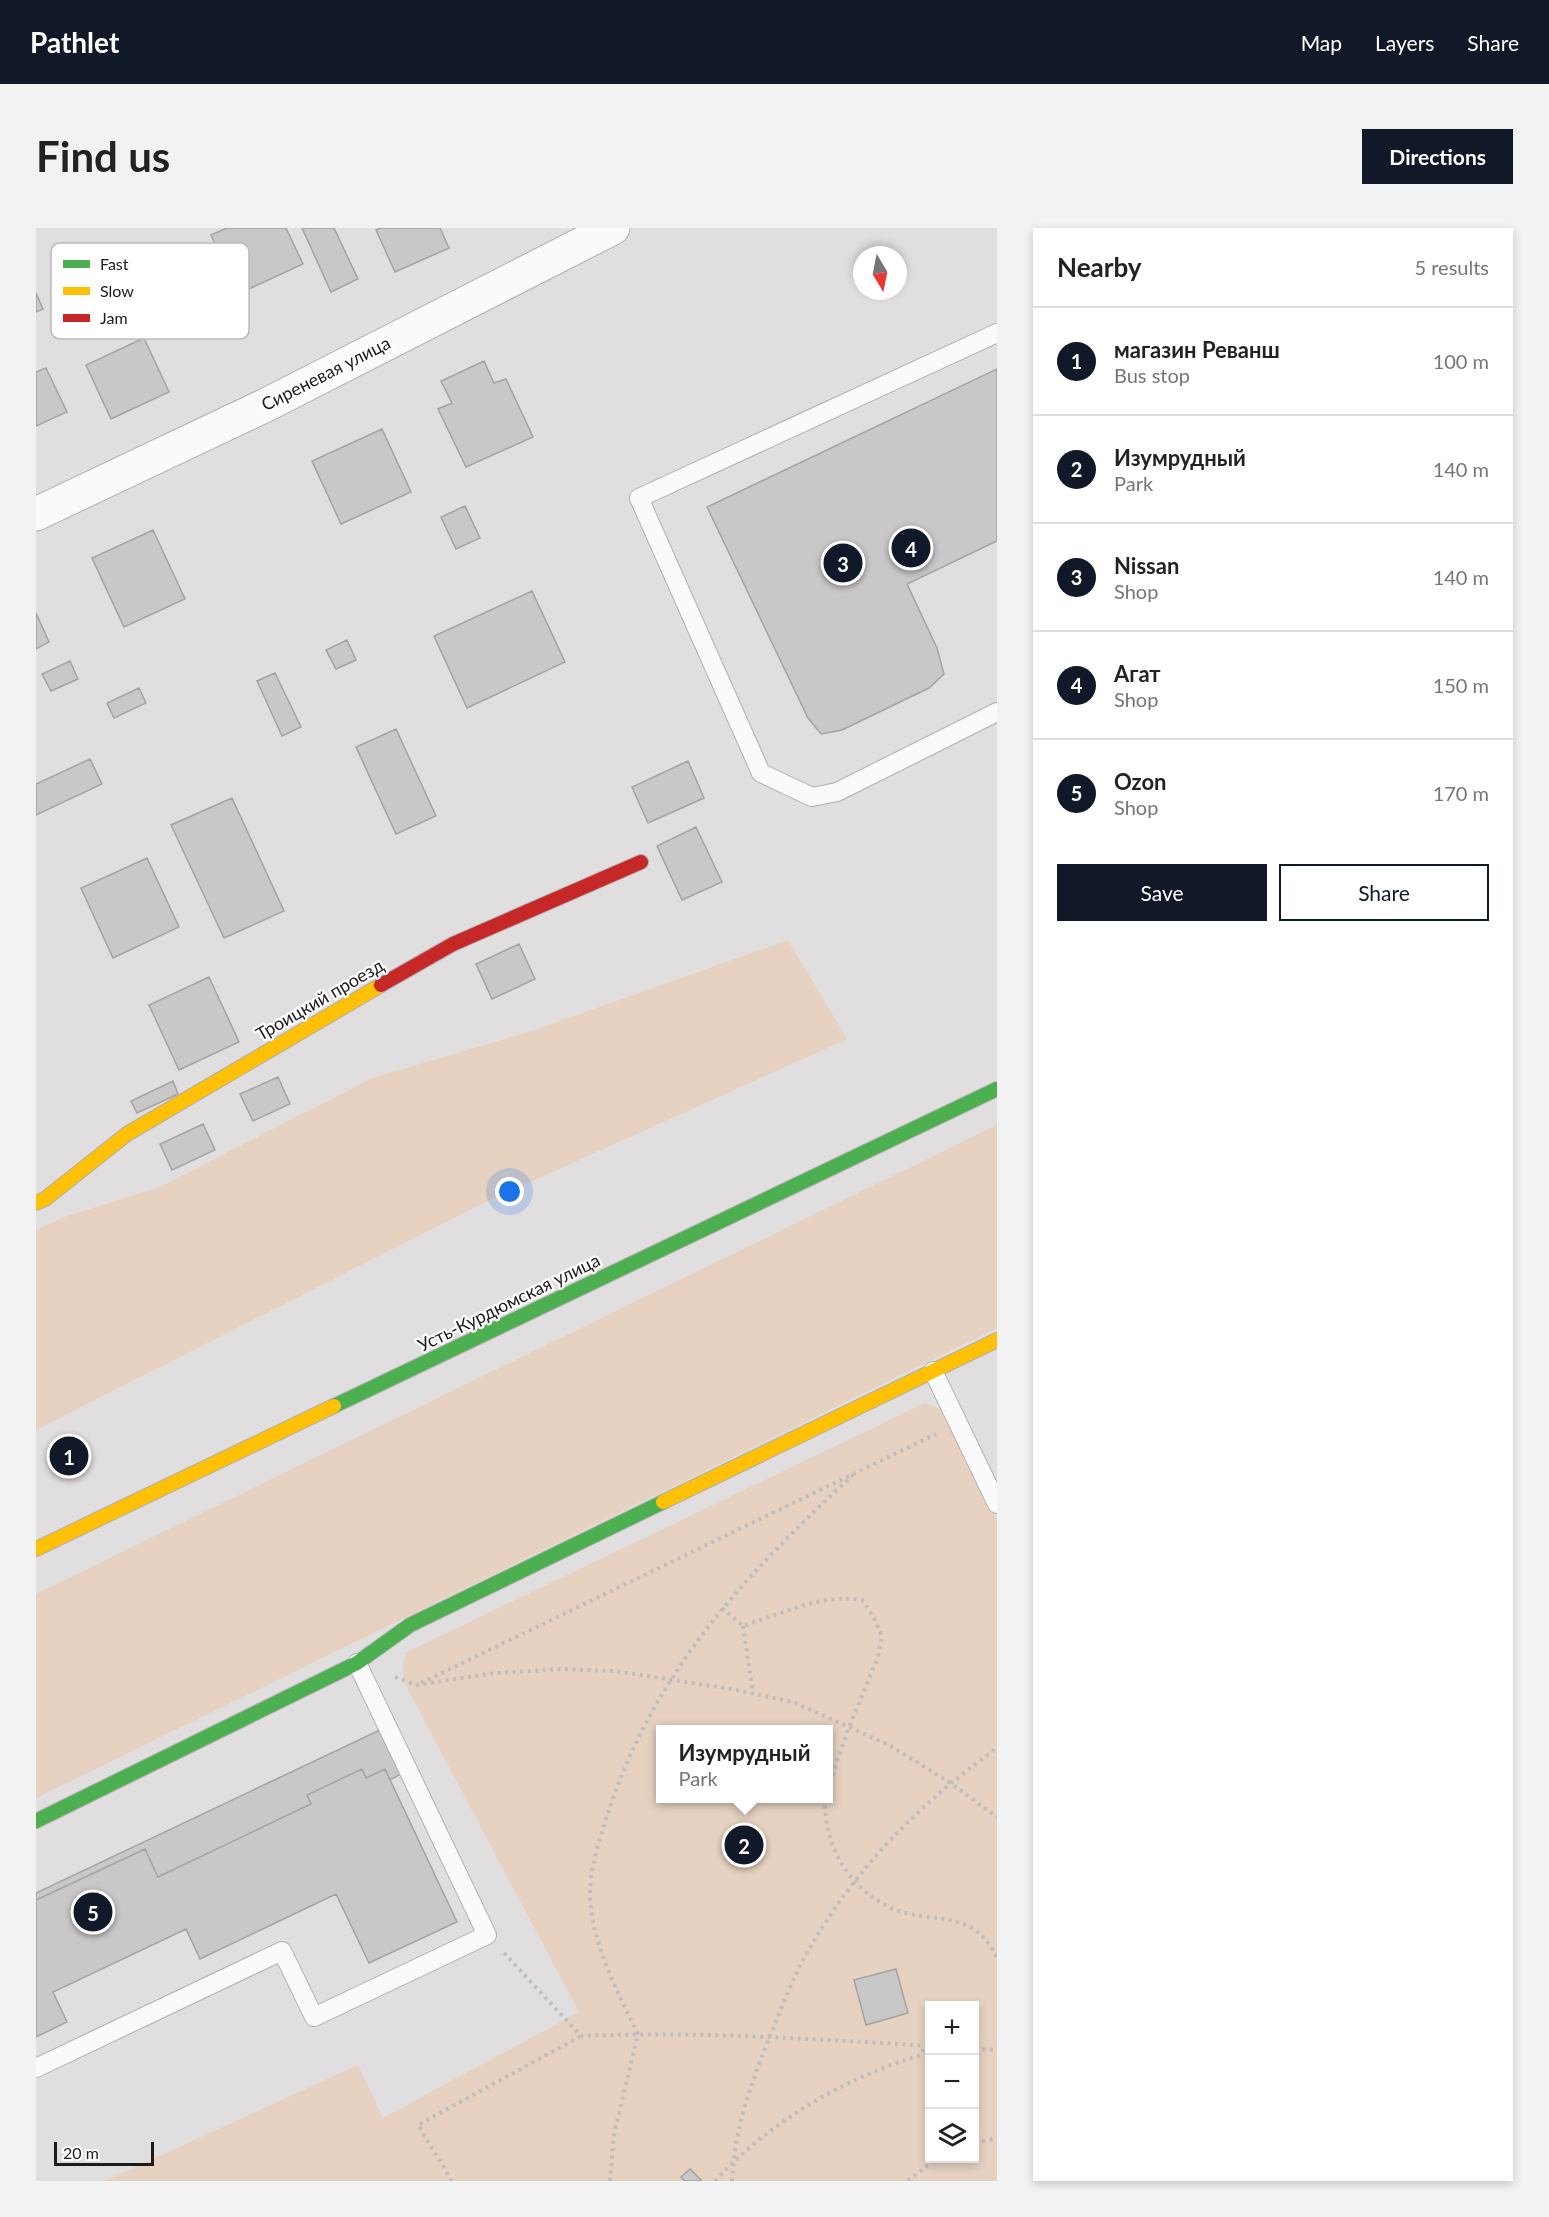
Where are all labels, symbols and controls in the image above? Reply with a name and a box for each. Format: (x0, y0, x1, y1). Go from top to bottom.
text: Pathlet (30, 25, 119, 59)
text: Map (1301, 30, 1342, 55)
text: Layers (1375, 30, 1434, 55)
text: Share (1467, 30, 1519, 55)
button: Directions (1362, 129, 1513, 184)
text: Find us (36, 131, 170, 181)
legend (51, 243, 249, 339)
north arrow (853, 246, 907, 300)
text: Nearby (1057, 251, 1142, 283)
text: Fast (100, 254, 129, 273)
text: 5 results (1414, 255, 1489, 279)
text: Slow (100, 281, 134, 300)
text: Jam (100, 308, 128, 327)
street label: Сиреневая улица (257, 331, 394, 415)
text: магазин Реванш (1114, 336, 1280, 363)
text: 1 (1071, 349, 1082, 373)
text: 100 m (1433, 349, 1489, 373)
text: Bus stop (1114, 363, 1190, 387)
text: Изумрудный (1114, 444, 1246, 471)
text: 2 (1071, 457, 1082, 481)
text: 140 m (1433, 457, 1489, 481)
text: Park (1114, 471, 1153, 495)
pin: 4 (892, 526, 930, 570)
pin: 3 (824, 540, 862, 586)
text: Nissan (1114, 552, 1179, 579)
text: 3 (1071, 565, 1082, 589)
text: 140 m (1433, 565, 1489, 589)
text: Shop (1114, 579, 1158, 603)
text: Агат (1114, 660, 1161, 687)
text: 4 (1071, 673, 1082, 697)
text: 150 m (1433, 673, 1489, 697)
text: Shop (1114, 687, 1158, 711)
text: Ozon (1114, 768, 1167, 795)
text: 5 (1071, 781, 1082, 805)
text: 170 m (1433, 781, 1489, 805)
text: Shop (1114, 795, 1158, 819)
button: Save (1057, 864, 1267, 921)
button: Share (1279, 864, 1489, 921)
street label: Троицкий проезд (252, 954, 387, 1045)
your location (495, 1177, 524, 1206)
street label: Усть-Курдюмская улица (414, 1248, 603, 1356)
pin: 1 (50, 1434, 88, 1478)
popup (656, 1725, 833, 1803)
text: Изумрудный (679, 1739, 810, 1766)
text: Park (679, 1766, 718, 1790)
pin: 2 (724, 1822, 764, 1868)
pin: 5 (74, 1890, 112, 1934)
map controls (925, 2001, 979, 2163)
button: + (925, 2001, 979, 2055)
button: − (925, 2055, 979, 2109)
button: layers (925, 2109, 979, 2163)
scale bar (54, 2139, 154, 2166)
text: 20 m (63, 2143, 99, 2162)

